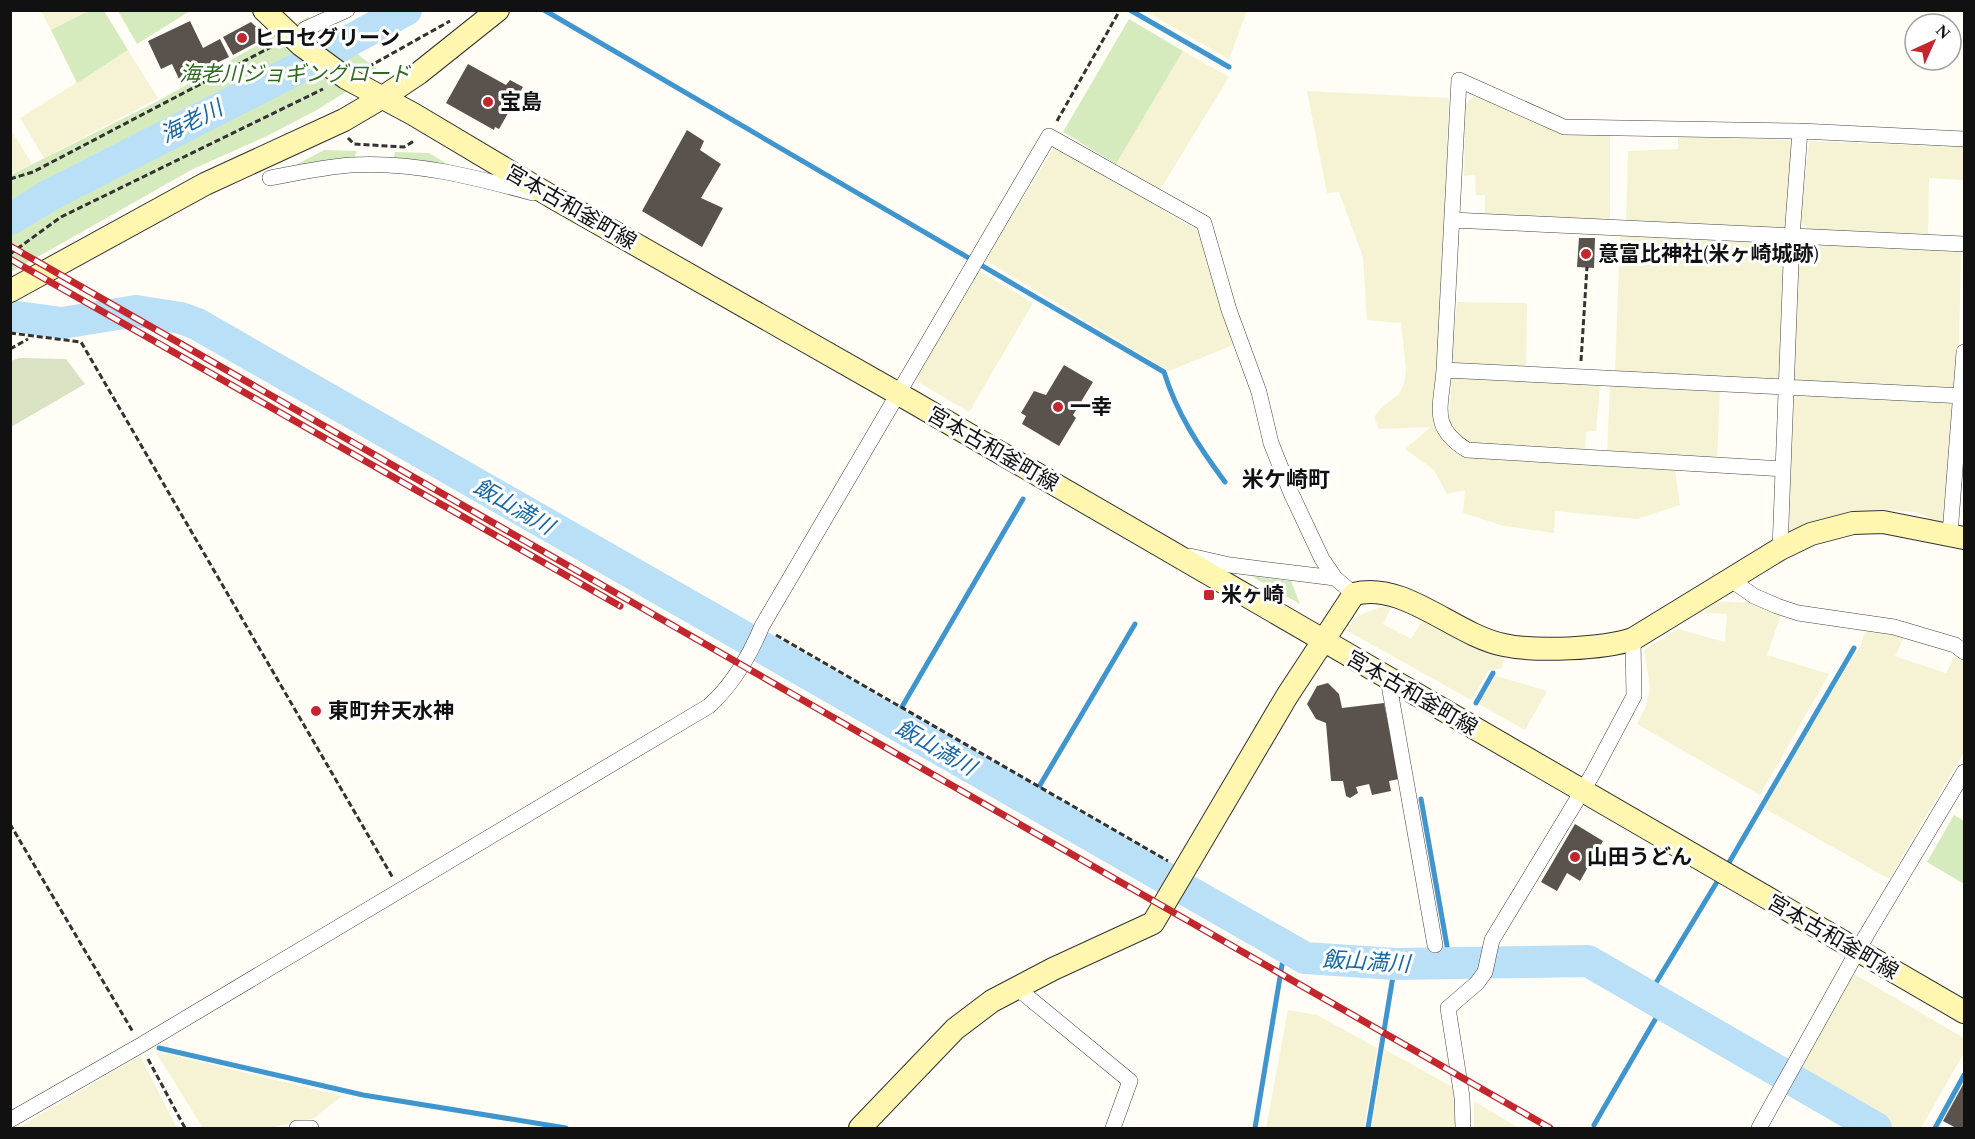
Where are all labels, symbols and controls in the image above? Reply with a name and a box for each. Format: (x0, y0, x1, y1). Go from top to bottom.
north arrow (1903, 12, 1963, 72)
text: N (1930, 19, 1956, 45)
place label: ヒロセグリーン (254, 23, 400, 55)
marker: ヒロセグリーン (235, 31, 249, 45)
park label: 海老川ジョギングロード (180, 59, 411, 91)
place label: 宝島 (500, 87, 542, 119)
water label: 海老川 (155, 92, 230, 152)
marker: 宝島 (481, 95, 495, 109)
street label: 宮本古和釜町線 (499, 157, 642, 258)
place label: 意富比神社(米ヶ崎城跡) (1598, 239, 1819, 271)
marker: 意富比神社(米ヶ崎城跡) (1579, 247, 1593, 261)
place label: 一幸 (1070, 392, 1112, 424)
street label: 宮本古和釜町線 (921, 399, 1064, 500)
marker: 一幸 (1051, 400, 1065, 414)
district label: 米ケ崎町 (1242, 464, 1330, 497)
water label: 飯山満川 (467, 471, 561, 545)
place label: 米ヶ崎 (1221, 580, 1284, 612)
marker: 米ヶ崎 (1202, 588, 1216, 602)
street label: 宮本古和釜町線 (1340, 643, 1483, 744)
place label: 東町弁天水神 (328, 696, 454, 728)
marker: 東町弁天水神 (309, 704, 323, 718)
water label: 飯山満川 (889, 712, 983, 786)
place label: 山田うどん (1587, 842, 1692, 874)
marker: 山田うどん (1568, 850, 1582, 864)
street label: 宮本古和釜町線 (1761, 887, 1904, 988)
water label: 飯山満川 (1321, 944, 1413, 981)

